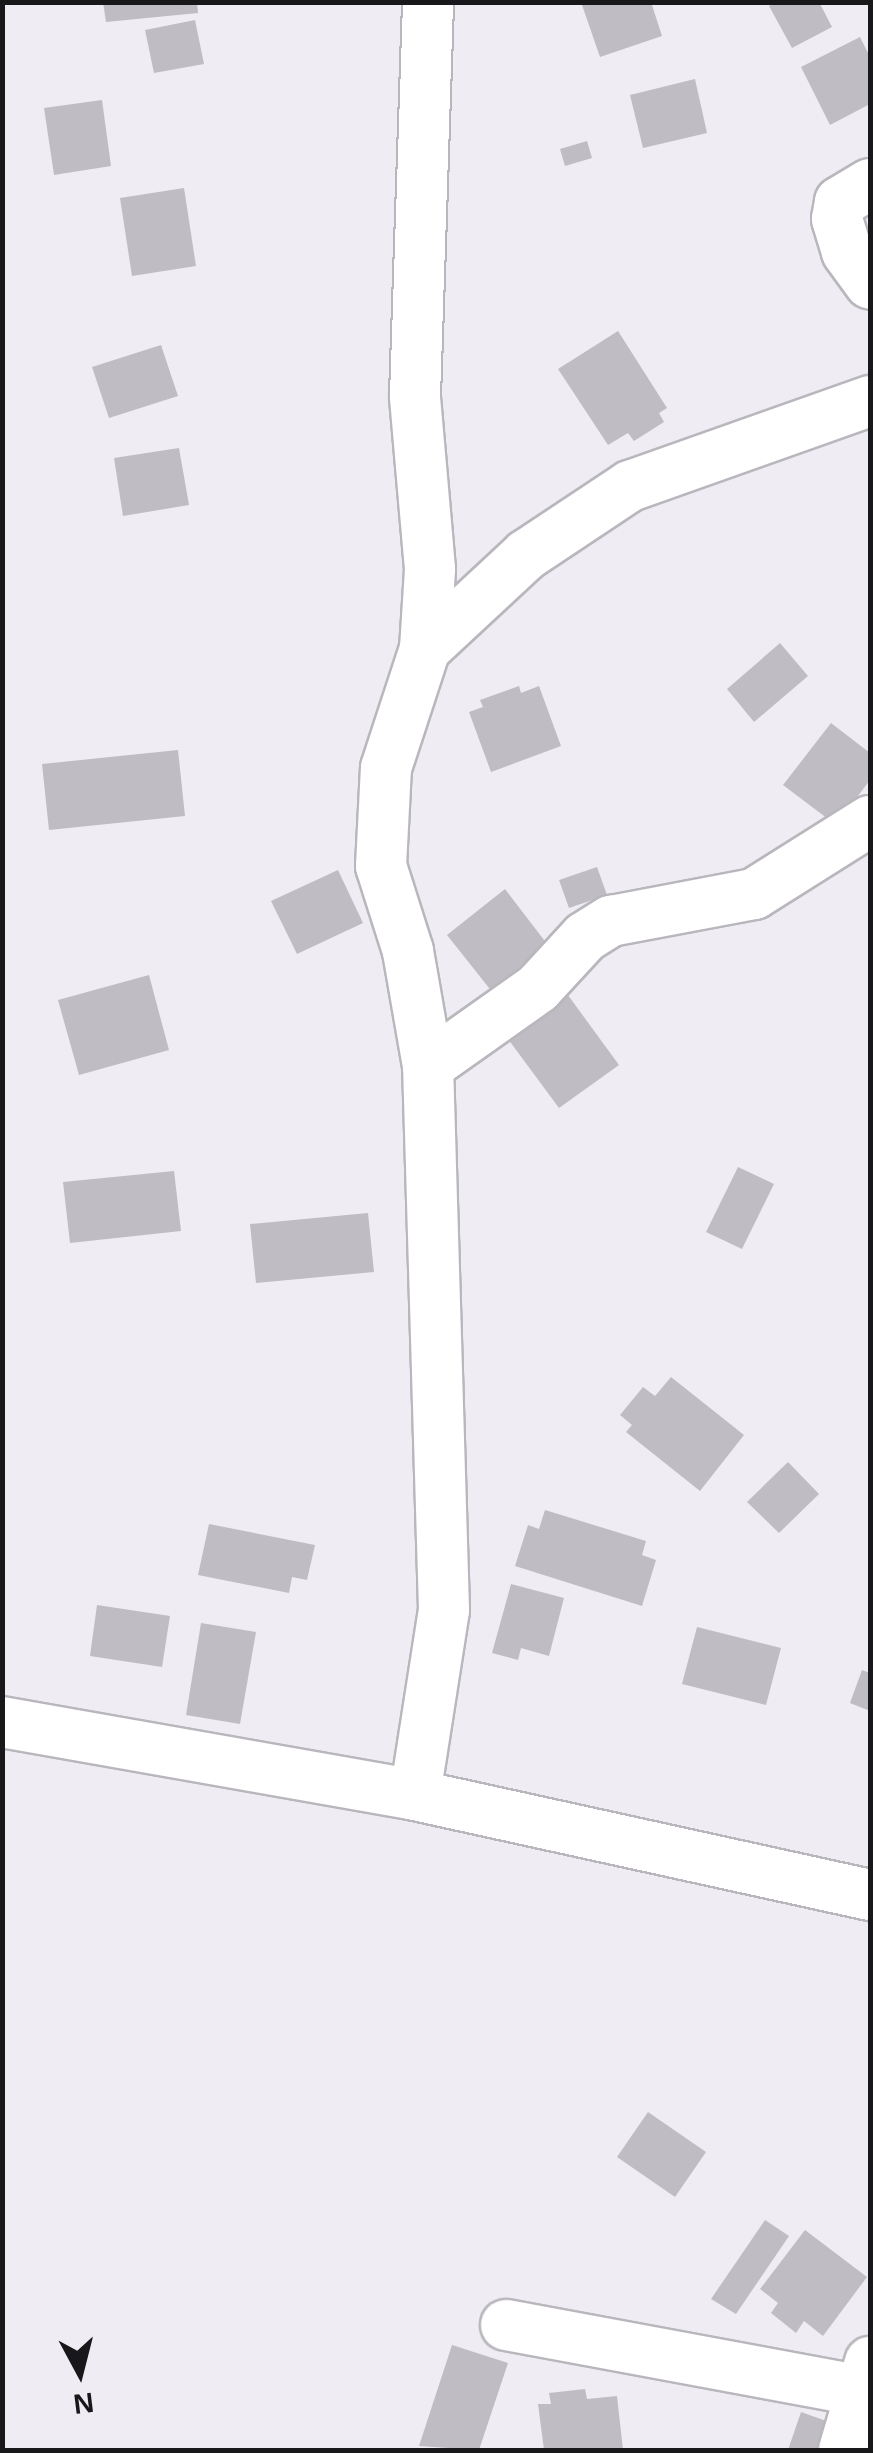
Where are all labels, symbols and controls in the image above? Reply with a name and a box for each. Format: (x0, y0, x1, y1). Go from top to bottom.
north arrow (30, 2323, 130, 2423)
text: N (72, 2387, 96, 2420)

